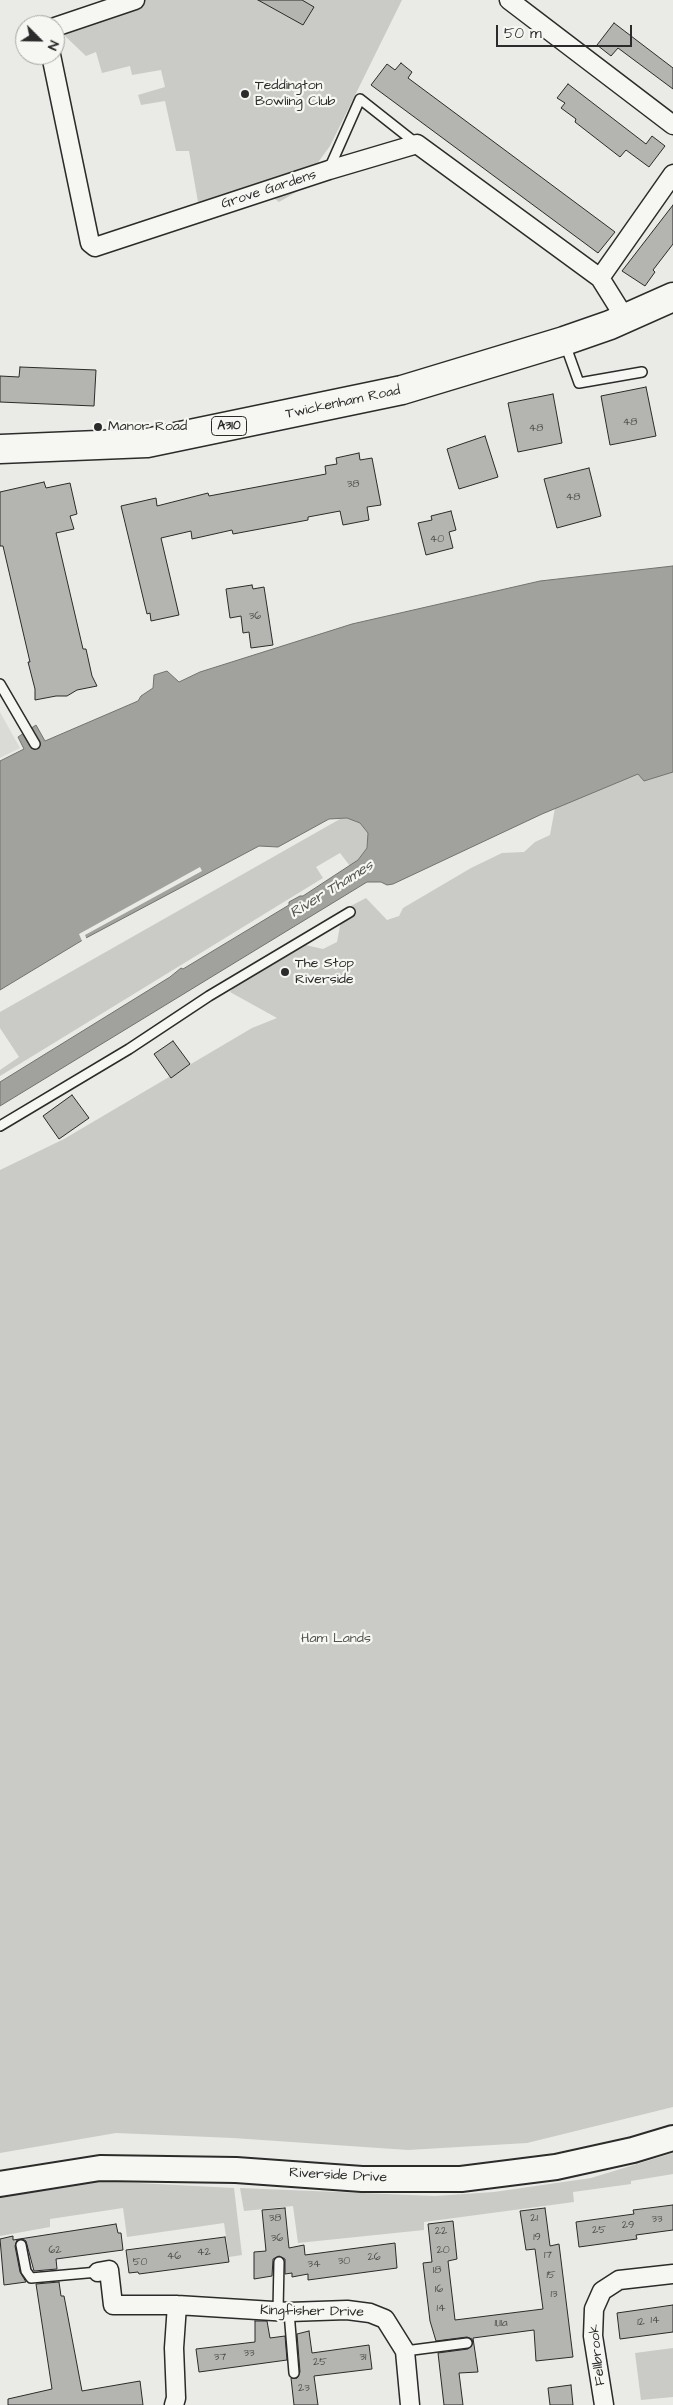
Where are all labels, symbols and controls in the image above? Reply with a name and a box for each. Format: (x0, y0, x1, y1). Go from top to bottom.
north arrow (15, 15, 65, 65)
scale bar (498, 15, 634, 47)
text: 50 m (504, 23, 542, 44)
text: N (42, 38, 64, 53)
place label: Teddington Bowling Club (255, 78, 335, 110)
marker: Teddington Bowling Club (239, 88, 251, 100)
street label: Grove Gardens (219, 167, 319, 213)
street label: Twickenham Road (284, 383, 402, 423)
road number: A310 (212, 416, 246, 436)
house number: 48 (623, 416, 637, 430)
place label: Manor Road (108, 419, 187, 435)
marker: Manor Road (92, 421, 104, 433)
house number: 48 (529, 422, 543, 436)
house number: 38 (347, 478, 359, 492)
house number: 48 (566, 491, 580, 505)
house number: 40 (430, 533, 444, 547)
house number: 36 (249, 610, 261, 624)
water label: River Thames (287, 857, 377, 923)
place label: The Stop Riverside (295, 956, 354, 989)
marker: The Stop Riverside (279, 966, 291, 978)
park label: Ham Lands (301, 1631, 371, 1647)
street label: Riverside Drive (289, 2165, 387, 2187)
house number: 38 (269, 2212, 281, 2226)
house number: 21 (530, 2212, 538, 2226)
house number: 33 (651, 2213, 663, 2227)
house number: 29 (622, 2219, 634, 2233)
house number: 25 (592, 2224, 606, 2238)
house number: 22 (435, 2225, 447, 2239)
house number: 19 (533, 2231, 541, 2245)
house number: 36 (271, 2232, 283, 2246)
house number: 62 (48, 2244, 62, 2258)
house number: 20 (436, 2244, 450, 2258)
house number: 42 (197, 2246, 211, 2260)
house number: 17 (544, 2249, 552, 2263)
house number: 46 (167, 2250, 181, 2264)
house number: 26 (367, 2251, 381, 2265)
house number: 30 (338, 2255, 350, 2269)
house number: 50 (133, 2256, 147, 2270)
house number: 34 (307, 2258, 321, 2272)
house number: 18 (433, 2264, 441, 2278)
house number: 15 (546, 2269, 556, 2283)
house number: 16 (435, 2283, 443, 2297)
house number: 13 (550, 2288, 558, 2302)
house number: 14 (437, 2302, 445, 2316)
street label: Kingfisher Drive (260, 2303, 364, 2321)
house number: 14 (651, 2314, 659, 2328)
house number: 12 (637, 2316, 645, 2330)
house number: 11,11a (494, 2317, 508, 2331)
street label: Fellbrook (586, 2323, 610, 2387)
house number: 33 (243, 2347, 255, 2361)
house number: 37 (214, 2351, 226, 2365)
house number: 31 (359, 2351, 367, 2365)
house number: 25 (313, 2356, 327, 2370)
house number: 23 (298, 2382, 310, 2396)

